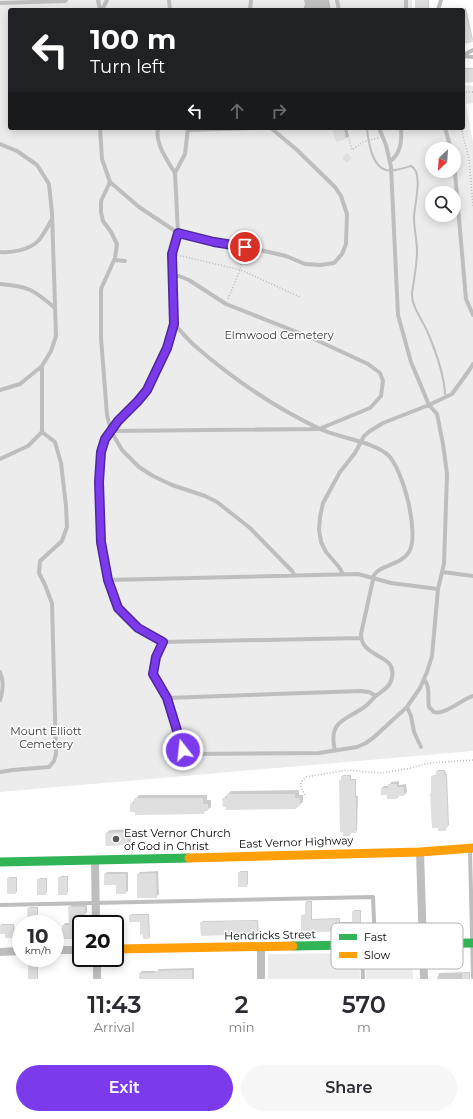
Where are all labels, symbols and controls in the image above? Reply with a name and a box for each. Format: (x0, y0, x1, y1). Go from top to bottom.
text: 100 m (90, 22, 176, 56)
icon: left (24, 24, 76, 76)
text: Turn left (90, 56, 165, 78)
icon: left (184, 100, 206, 122)
icon: ahead (226, 100, 248, 122)
icon: right (268, 100, 290, 122)
north arrow (425, 142, 461, 178)
map controls (425, 142, 461, 222)
button: search (425, 186, 461, 222)
pin (228, 230, 262, 264)
icon: arrive (234, 236, 256, 258)
park label: Elmwood Cemetery (224, 328, 334, 342)
park label: Mount Elliott Cemetery (10, 724, 82, 751)
position arrow (162, 729, 204, 771)
place label: East Vernor Church of God in Christ (124, 826, 231, 853)
street label: East Vernor Highway (238, 833, 354, 851)
marker: East Vernor Church of God in Christ (111, 834, 121, 844)
speed limit sign: 20 (72, 915, 124, 967)
legend (331, 923, 463, 969)
text: 10 (27, 924, 49, 948)
street label: Hendricks Street (224, 927, 317, 943)
text: Fast (364, 930, 388, 944)
text: km/h (25, 944, 51, 957)
text: Slow (364, 948, 390, 962)
text: 11:43 (87, 990, 141, 1019)
text: 2 (235, 990, 249, 1019)
text: 570 (342, 990, 386, 1019)
text: Arrival (94, 1019, 135, 1035)
text: min (229, 1019, 255, 1035)
text: m (357, 1019, 371, 1035)
button: Exit (16, 1065, 233, 1111)
button: Share (241, 1065, 457, 1111)

